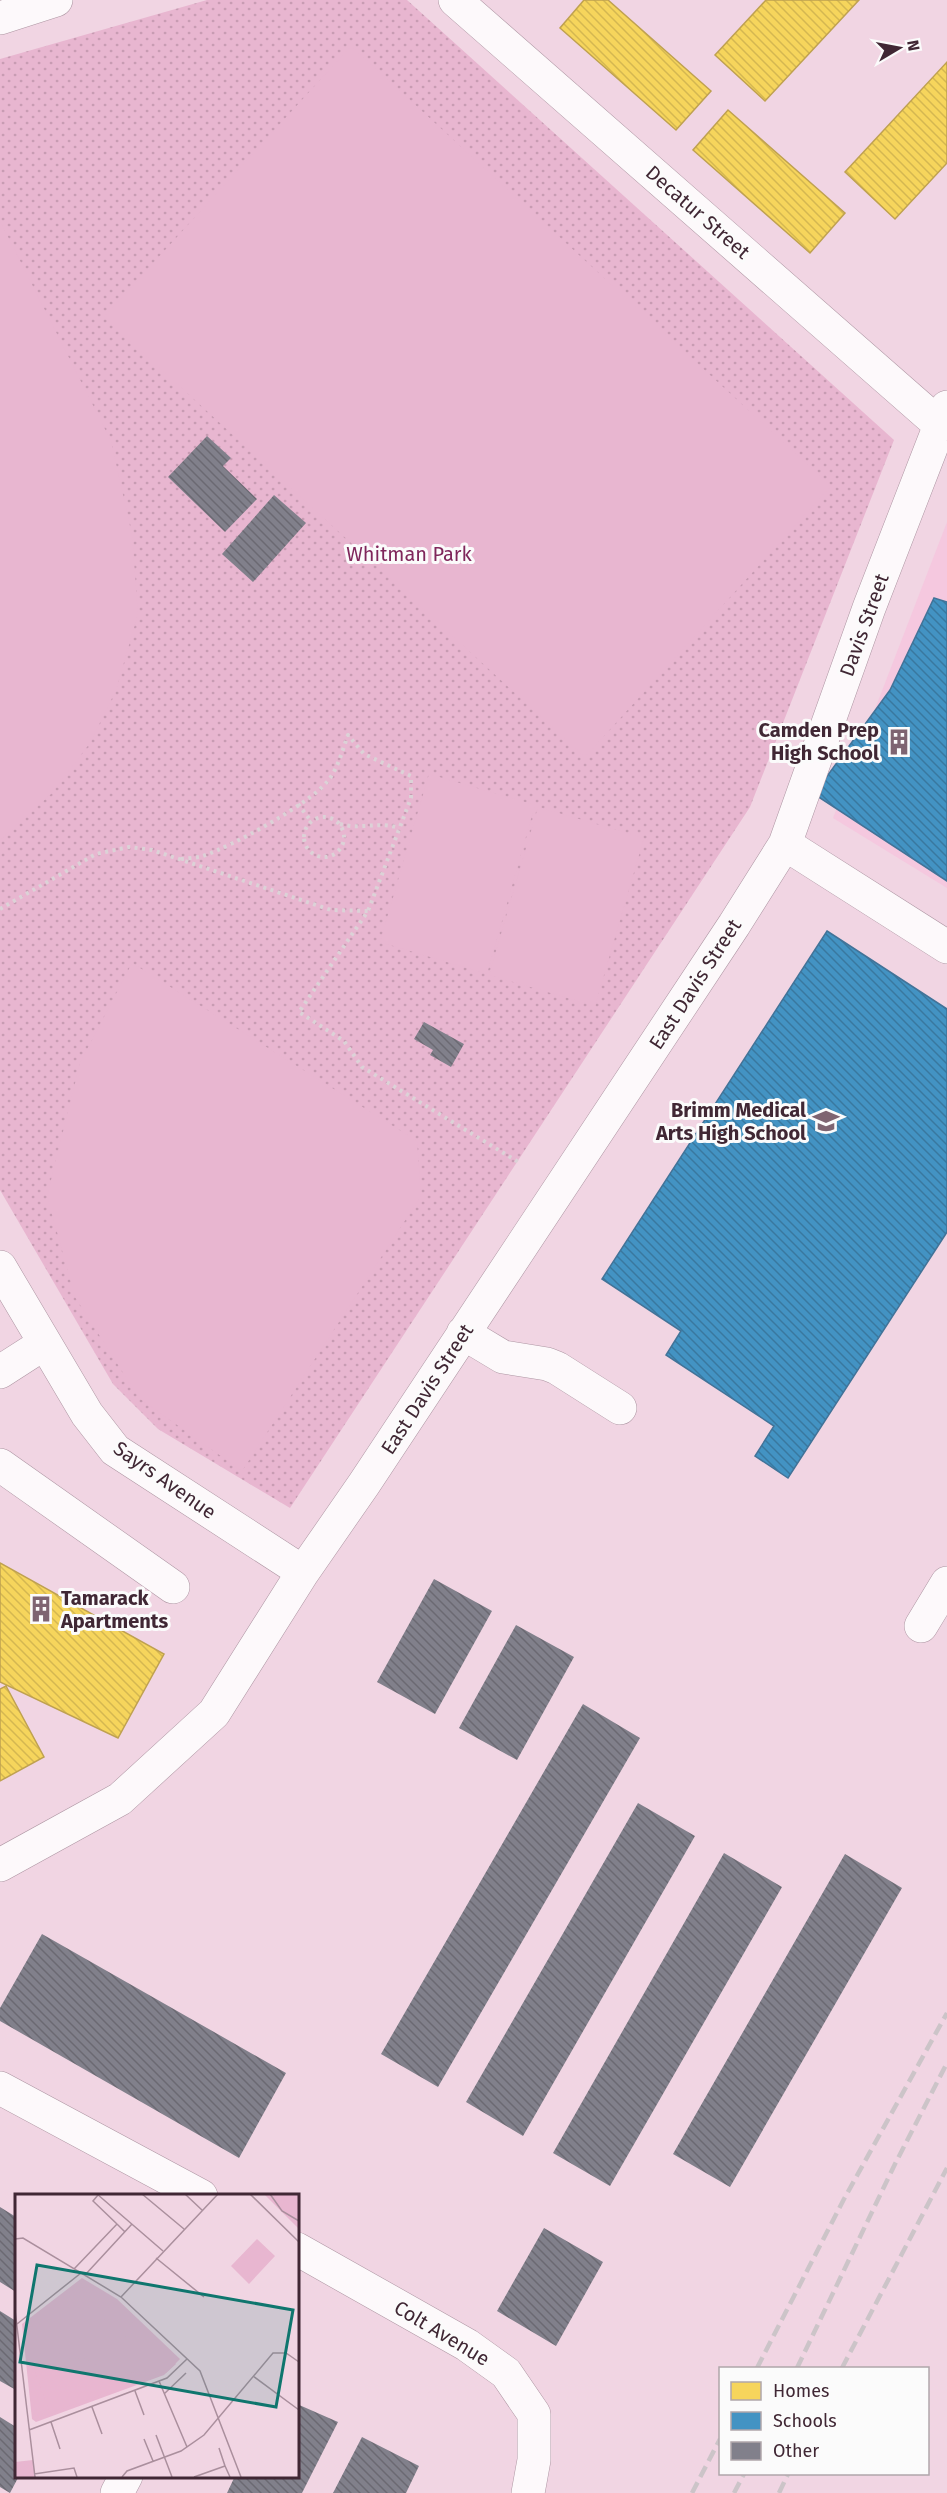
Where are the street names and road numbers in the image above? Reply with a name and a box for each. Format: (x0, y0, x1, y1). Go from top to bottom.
street label: Decatur Street (641, 160, 756, 264)
street label: Davis Street (834, 570, 894, 680)
street label: East Davis Street (644, 914, 747, 1054)
street label: East Davis Street (376, 1319, 479, 1459)
street label: Sayrs Avenue (109, 1436, 221, 1524)
street label: Colt Avenue (390, 2295, 494, 2371)

